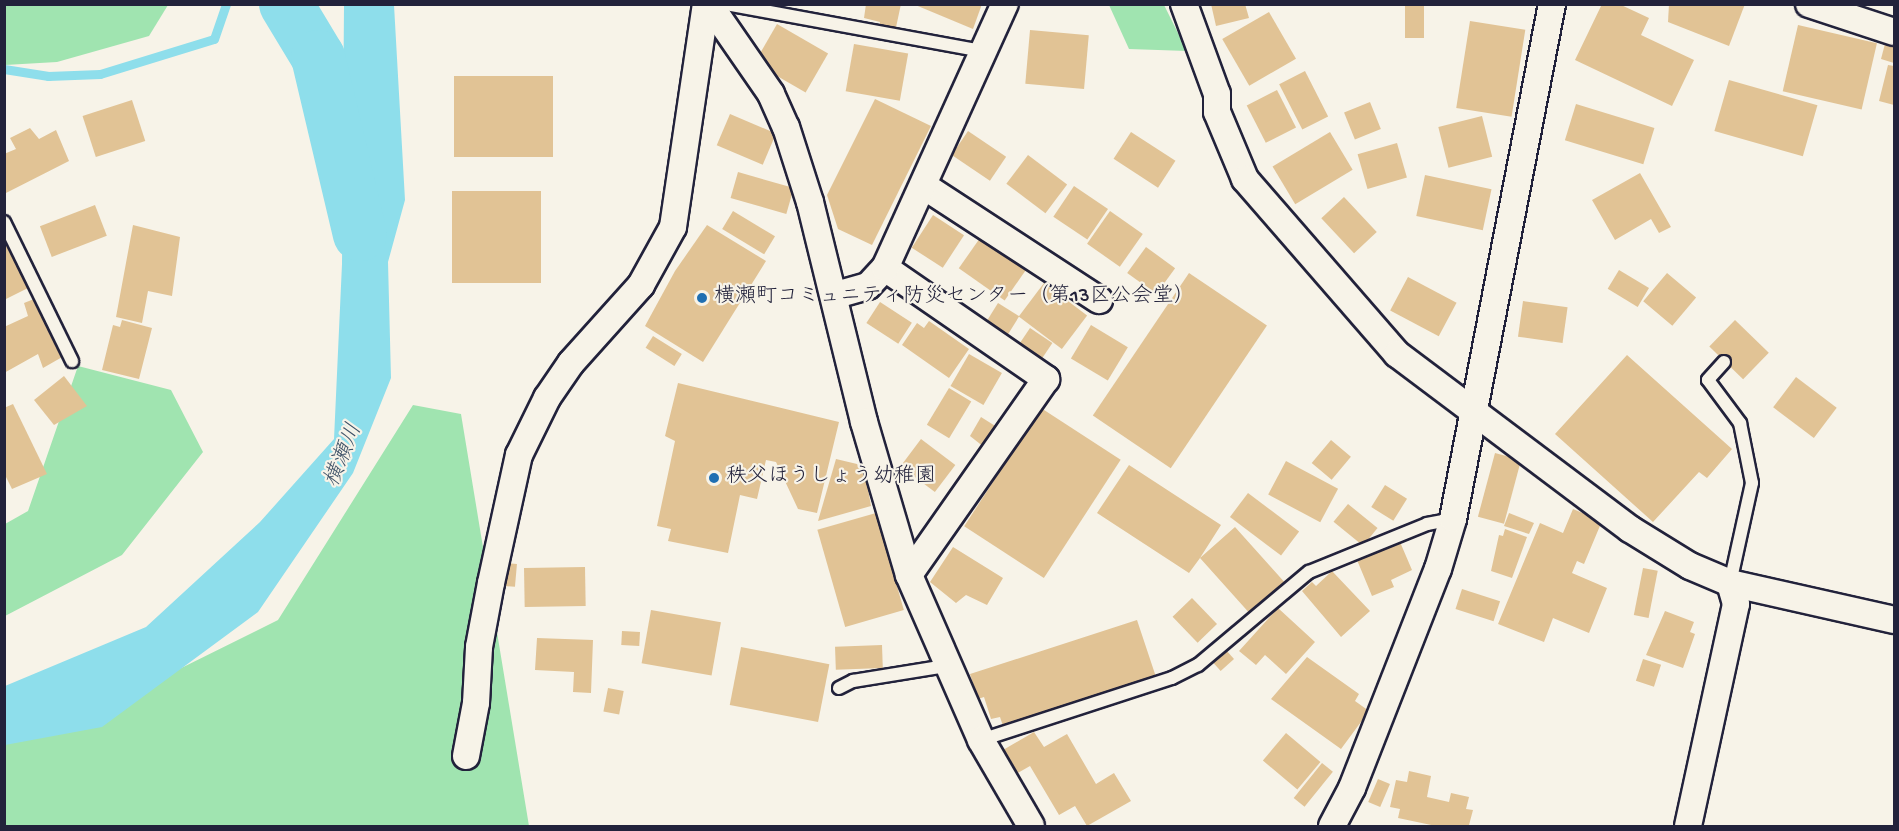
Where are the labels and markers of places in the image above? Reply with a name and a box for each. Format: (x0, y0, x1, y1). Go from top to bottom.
place label: 横瀬町コミュニティ防災センター（第13区公会堂） (714, 285, 1195, 311)
marker: 横瀬町コミュニティ防災センター（第13区公会堂） (695, 291, 709, 305)
place label: 秩父ほうしょう幼稚園 (726, 465, 936, 491)
marker: 秩父ほうしょう幼稚園 (707, 471, 721, 485)

